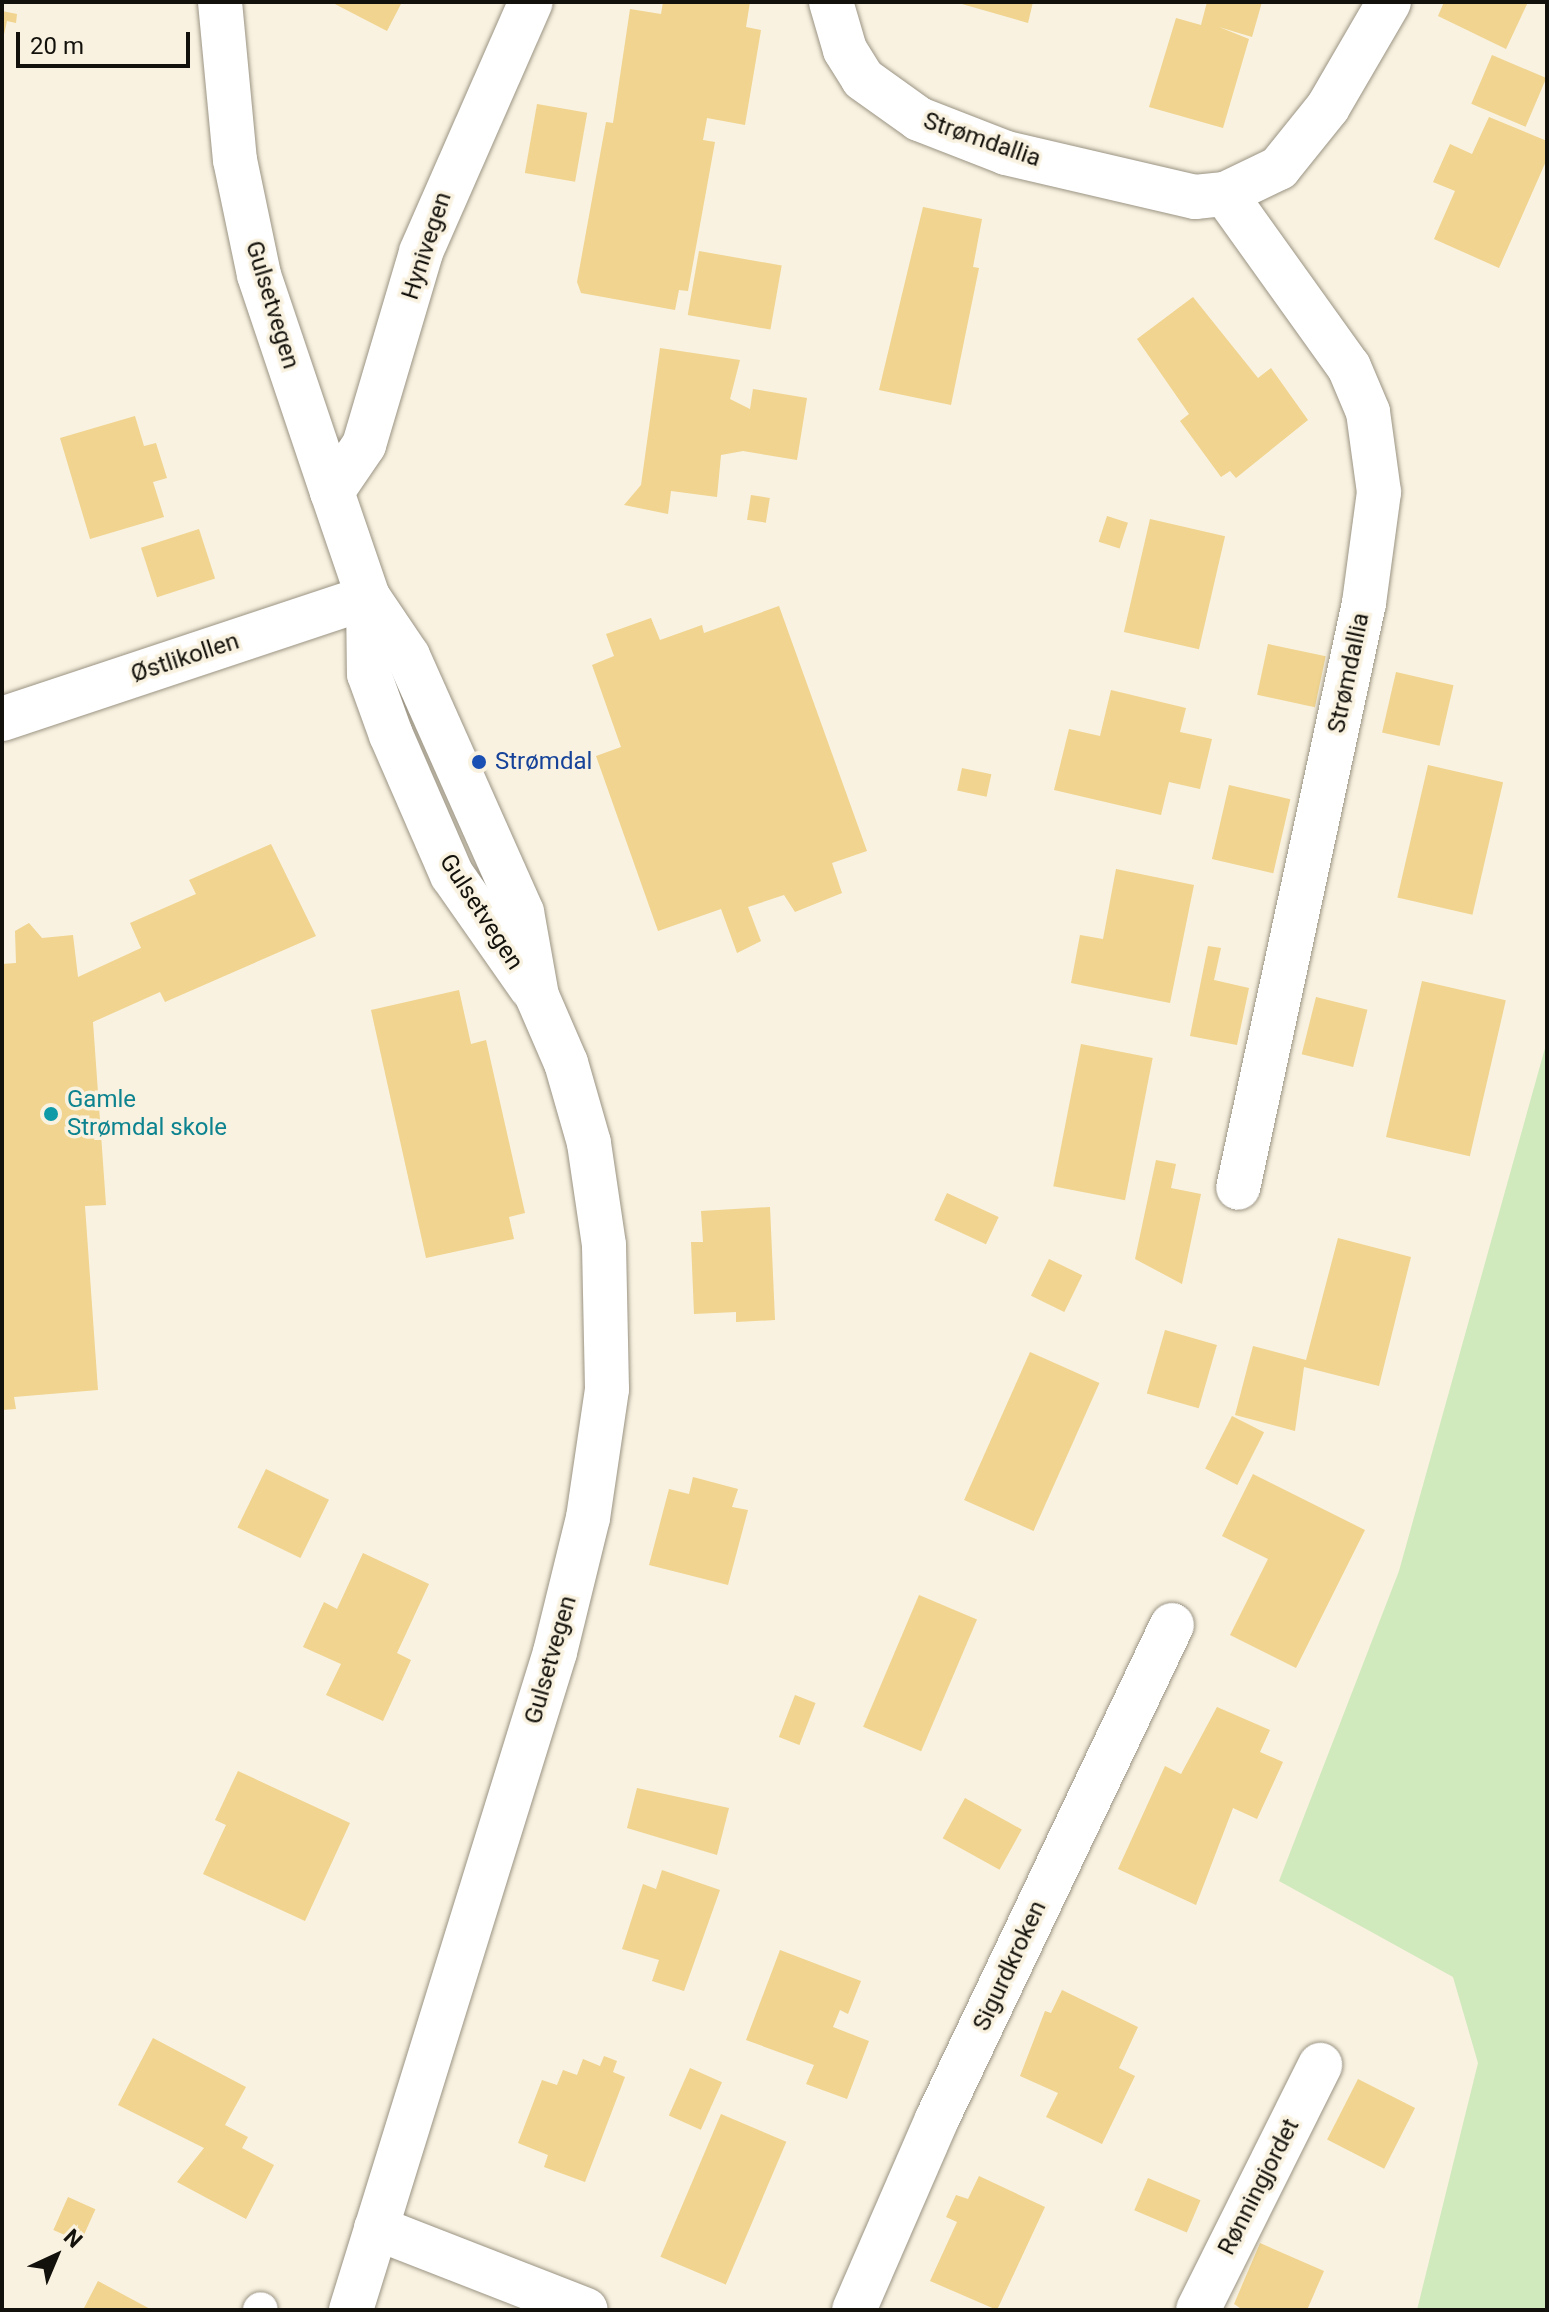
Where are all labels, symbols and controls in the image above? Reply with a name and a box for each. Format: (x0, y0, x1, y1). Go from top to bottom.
scale bar (20, 16, 194, 66)
text: 20 m (30, 32, 84, 60)
street label: Strømdallia (920, 107, 1044, 173)
street label: Hynivegen (396, 189, 458, 303)
street label: Gulsetvegen (239, 238, 305, 372)
street label: Strømdallia (1322, 610, 1376, 736)
street label: Østlikollen (127, 627, 243, 689)
place label: Strømdal (495, 748, 592, 776)
marker: Strømdal (470, 753, 488, 771)
street label: Gulsetvegen (433, 849, 529, 975)
place label: Gamle Strømdal skole (67, 1086, 227, 1142)
marker: Gamle Strømdal skole (42, 1105, 60, 1123)
street label: Gulsetvegen (519, 1593, 583, 1727)
street label: Sigurdkroken (967, 1897, 1053, 2035)
street label: Rønningjordet (1212, 2114, 1306, 2260)
north arrow (16, 2216, 96, 2296)
text: N (59, 2224, 87, 2253)

